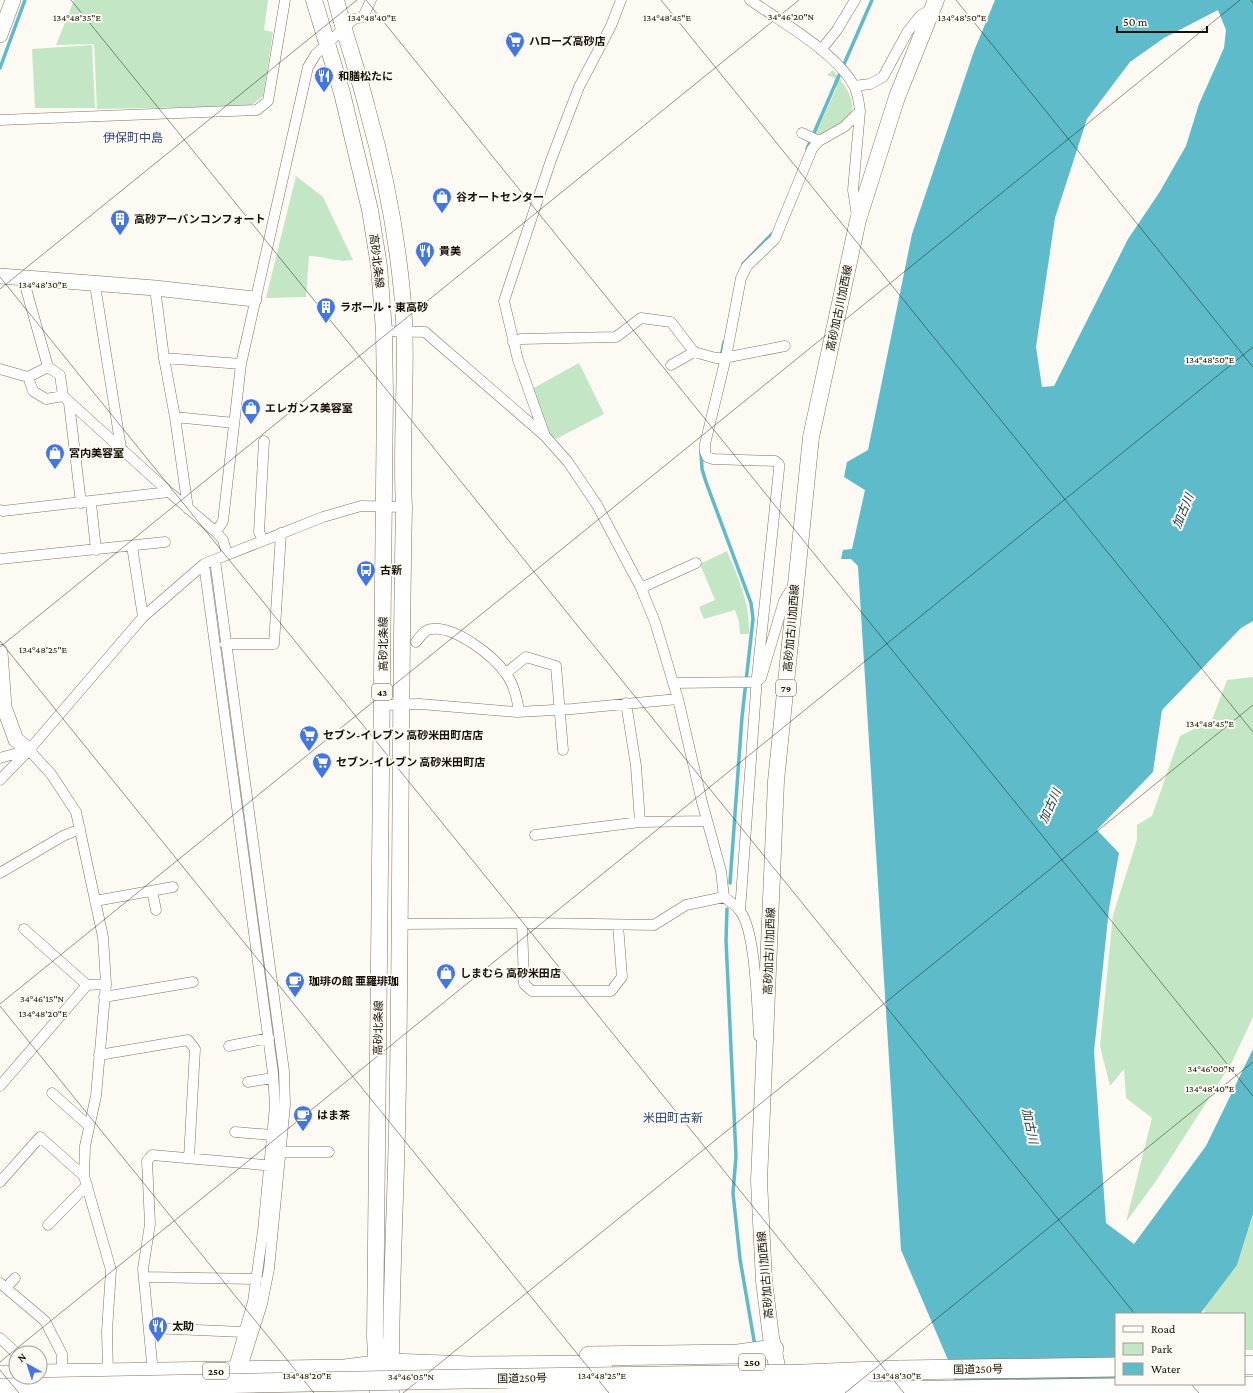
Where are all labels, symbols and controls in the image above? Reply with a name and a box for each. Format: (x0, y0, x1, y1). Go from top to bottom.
scale bar (1117, 8, 1207, 34)
text: 34°46'20"N (768, 11, 815, 22)
text: 134°48'35"E (53, 12, 101, 23)
text: 134°48'40"E (348, 12, 397, 23)
text: 134°48'45"E (643, 12, 691, 23)
text: 134°48'50"E (938, 12, 987, 23)
text: 50 m (1123, 15, 1148, 29)
supermarket icon: ハローズ高砂店 (504, 30, 526, 58)
place label: ハローズ高砂店 (529, 35, 605, 47)
restaurant icon: 和膳松たに (313, 65, 335, 93)
place label: 和膳松たに (338, 70, 393, 82)
district label: 伊保町中島 (103, 131, 163, 145)
shop icon: 谷オートセンター (431, 186, 453, 214)
place label: 谷オートセンター (456, 191, 544, 203)
building icon: 高砂アーバンコンフォート (109, 208, 131, 236)
place label: 高砂アーバンコンフォート (134, 213, 265, 225)
street label: 高砂北条線 (368, 233, 386, 289)
restaurant icon: 貴美 (414, 240, 436, 268)
place label: 貴美 (439, 245, 461, 257)
street label: 高砂加古川加西線 (824, 264, 854, 352)
text: 134°48'30"E (19, 279, 68, 290)
building icon: ラポール・東高砂 (315, 296, 337, 324)
place label: ラポール・東高砂 (340, 301, 428, 313)
text: 134°48'50"E (1186, 354, 1235, 365)
shop icon: エレガンス美容室 (240, 397, 262, 425)
place label: エレガンス美容室 (265, 402, 353, 414)
shop icon: 宮内美容室 (44, 442, 66, 470)
place label: 宮内美容室 (69, 447, 124, 459)
water label: 加古川 (1170, 490, 1197, 530)
bus stop icon: 古新 (355, 559, 377, 587)
place label: 古新 (380, 564, 402, 576)
street label: 高砂加古川加西線 (781, 584, 801, 672)
street label: 高砂北条線 (377, 617, 389, 672)
text: 134°48'25"E (19, 644, 68, 655)
road number: 79 (776, 680, 796, 696)
road number: 43 (372, 684, 392, 700)
text: 134°48'45"E (1186, 718, 1234, 729)
supermarket icon: セブン-イレブン 高砂米田町店店 (298, 724, 320, 752)
place label: セブン-イレブン 高砂米田町店店 (323, 729, 483, 741)
supermarket icon: セブン-イレブン 高砂米田町店 (311, 751, 333, 779)
place label: セブン-イレブン 高砂米田町店 (336, 756, 485, 768)
water label: 加古川 (1036, 785, 1065, 825)
street label: 高砂加古川加西線 (761, 907, 777, 995)
shop icon: しまむら 高砂米田店 (435, 962, 457, 990)
place label: しまむら 高砂米田店 (460, 967, 561, 979)
cafe icon: 珈琲の館 亜羅琲珈 (284, 970, 306, 998)
place label: 珈琲の館 亜羅琲珈 (309, 975, 399, 987)
text: 34°46'15"N (20, 993, 64, 1004)
street label: 高砂北条線 (372, 1000, 384, 1056)
text: 134°48'20"E (19, 1008, 68, 1019)
text: 34°46'00"N (1188, 1063, 1235, 1074)
text: 134°48'40"E (1186, 1083, 1235, 1094)
cafe icon: はま茶 (292, 1104, 314, 1132)
water label: 加古川 (1019, 1107, 1041, 1147)
place label: はま茶 (317, 1109, 350, 1121)
district label: 米田町古新 (643, 1111, 703, 1125)
street label: 高砂加古川加西線 (755, 1231, 775, 1319)
legend (1115, 1313, 1245, 1385)
restaurant icon: 太助 (147, 1315, 169, 1343)
place label: 太助 (172, 1320, 194, 1332)
text: Road (1151, 1322, 1176, 1336)
text: Park (1151, 1342, 1173, 1356)
north arrow (8, 1345, 48, 1385)
text: N (15, 1350, 29, 1364)
road number: 250 (739, 1354, 765, 1370)
text: Water (1151, 1362, 1181, 1376)
road number: 250 (203, 1363, 229, 1379)
street label: 国道250号 (953, 1363, 1003, 1375)
text: 134°48'20"E (283, 1370, 332, 1381)
text: 134°48'25"E (578, 1370, 627, 1381)
text: 134°48'30"E (873, 1370, 922, 1381)
text: 34°46'05"N (388, 1371, 434, 1382)
street label: 国道250号 (497, 1372, 547, 1384)

